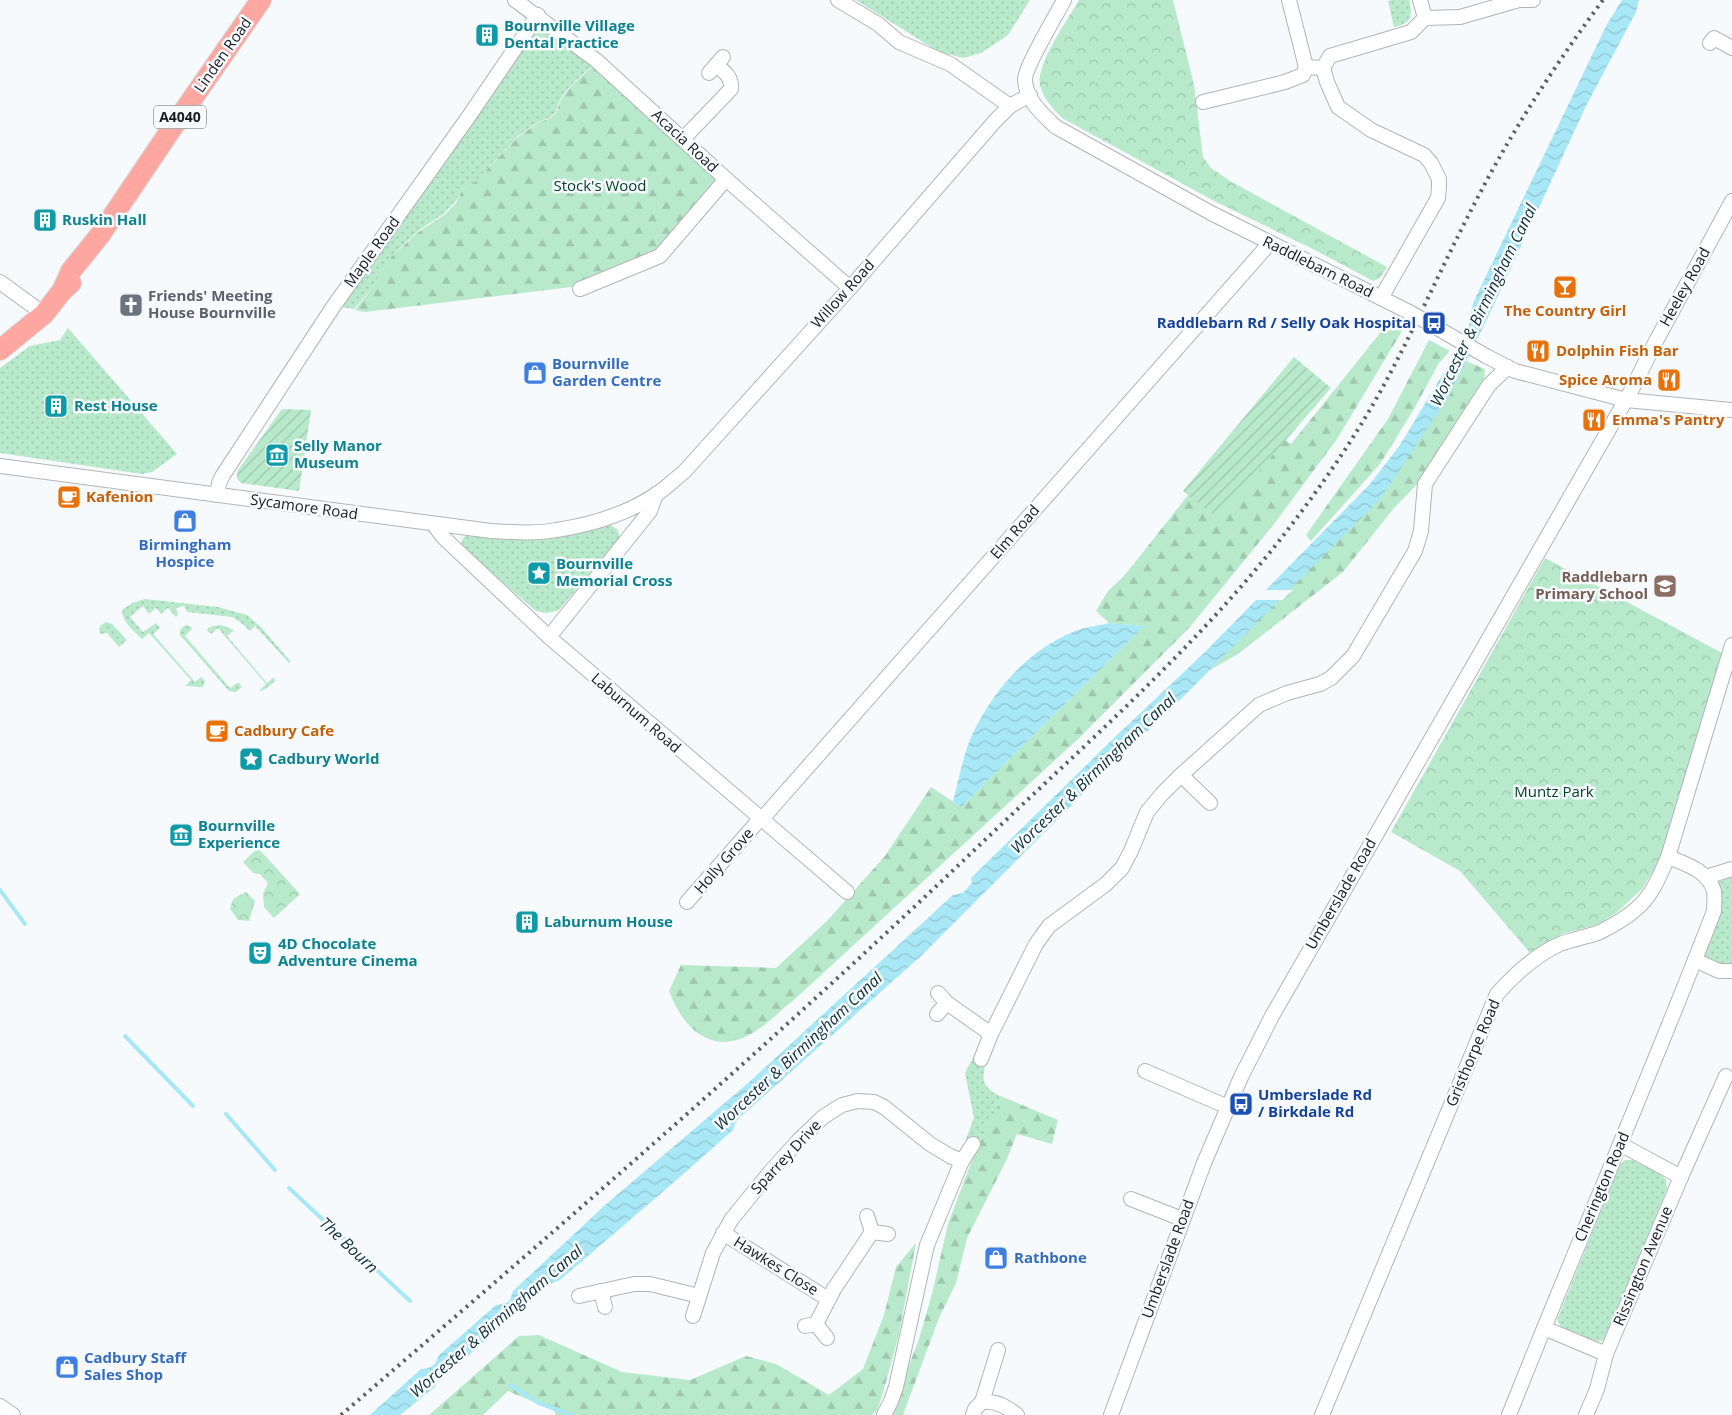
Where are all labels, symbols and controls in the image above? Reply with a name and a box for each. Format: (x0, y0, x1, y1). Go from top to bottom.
street label: Linden Road (189, 13, 255, 96)
place label: Bournville Village Dental Practice (504, 15, 635, 52)
building icon: Bournville Village Dental Practice (474, 22, 500, 48)
street label: Acacia Road (648, 104, 723, 176)
road number: A4040 (154, 105, 206, 128)
park label: Stock's Wood (553, 175, 647, 195)
water label: Worcester & Birmingham Canal (1424, 199, 1542, 410)
building icon: Ruskin Hall (32, 207, 58, 233)
place label: Ruskin Hall (62, 209, 147, 229)
street label: Maple Road (339, 212, 404, 291)
street label: Raddlebarn Road (1260, 231, 1377, 302)
street label: Heeley Road (1654, 243, 1714, 330)
street label: Willow Road (806, 255, 878, 332)
bar icon: The Country Girl (1552, 274, 1578, 300)
place label: Friends' Meeting House Bournville (148, 285, 276, 322)
church icon: Friends' Meeting House Bournville (118, 292, 144, 318)
place label: The Country Girl (1504, 300, 1626, 320)
bus stop icon: Raddlebarn Rd / Selly Oak Hospital (1421, 310, 1447, 336)
place label: Raddlebarn Rd / Selly Oak Hospital (1157, 312, 1416, 332)
restaurant icon: Dolphin Fish Bar (1525, 338, 1551, 364)
place label: Dolphin Fish Bar (1556, 340, 1679, 360)
place label: Bournville Garden Centre (552, 353, 661, 390)
shop icon: Bournville Garden Centre (522, 360, 548, 386)
restaurant icon: Spice Aroma (1656, 367, 1682, 393)
place label: Spice Aroma (1559, 369, 1652, 389)
building icon: Rest House (43, 393, 69, 419)
place label: Rest House (74, 395, 158, 415)
restaurant icon: Emma's Pantry (1581, 407, 1607, 433)
place label: Emma's Pantry (1612, 409, 1725, 429)
place label: Selly Manor Museum (294, 435, 382, 472)
museum icon: Selly Manor Museum (264, 442, 290, 468)
cafe icon: Kafenion (56, 484, 82, 510)
place label: Kafenion (86, 486, 153, 506)
street label: Sycamore Road (249, 489, 359, 523)
street label: Elm Road (985, 500, 1043, 563)
shop icon: Birmingham Hospice (172, 508, 198, 534)
place label: Birmingham Hospice (139, 534, 231, 571)
place label: Bournville Memorial Cross (556, 553, 673, 590)
place icon: Bournville Memorial Cross (526, 560, 552, 586)
place label: Raddlebarn Primary School (1535, 566, 1648, 603)
school or university icon: Raddlebarn Primary School (1652, 573, 1678, 599)
street label: Laburnum Road (588, 668, 686, 757)
water label: Worcester & Birmingham Canal (1005, 687, 1181, 858)
cafe icon: Cadbury Cafe (204, 718, 230, 744)
place label: Cadbury Cafe (234, 720, 334, 740)
place icon: Cadbury World (238, 746, 264, 772)
place label: Cadbury World (268, 748, 379, 768)
park label: Muntz Park (1514, 781, 1594, 801)
place label: Bournville Experience (198, 815, 280, 852)
museum icon: Bournville Experience (168, 822, 194, 848)
street label: Holly Grove (689, 823, 757, 897)
street label: Umberslade Road (1300, 834, 1380, 953)
building icon: Laburnum House (514, 909, 540, 935)
place label: Laburnum House (544, 911, 673, 931)
place label: 4D Chocolate Adventure Cinema (278, 933, 418, 970)
theatre icon: 4D Chocolate Adventure Cinema (247, 940, 273, 966)
water label: Worcester & Birmingham Canal (709, 966, 888, 1135)
street label: Gristhorpe Road (1440, 996, 1504, 1109)
place label: Umberslade Rd / Birkdale Rd (1258, 1084, 1372, 1121)
bus stop icon: Umberslade Rd / Birkdale Rd (1228, 1091, 1254, 1117)
street label: Sparrey Drive (746, 1115, 825, 1198)
street label: Cherington Road (1569, 1129, 1633, 1245)
street label: Umberslade Road (1136, 1196, 1198, 1321)
street label: Rissington Avenue (1608, 1203, 1676, 1329)
water label: The Bourn (315, 1212, 383, 1278)
street label: Hawkes Close (730, 1231, 823, 1299)
water label: Worcester & Birmingham Canal (405, 1239, 588, 1402)
shop icon: Rathbone (983, 1245, 1009, 1271)
place label: Rathbone (1014, 1247, 1087, 1267)
place label: Cadbury Staff Sales Shop (84, 1347, 188, 1384)
shop icon: Cadbury Staff Sales Shop (54, 1354, 80, 1380)

